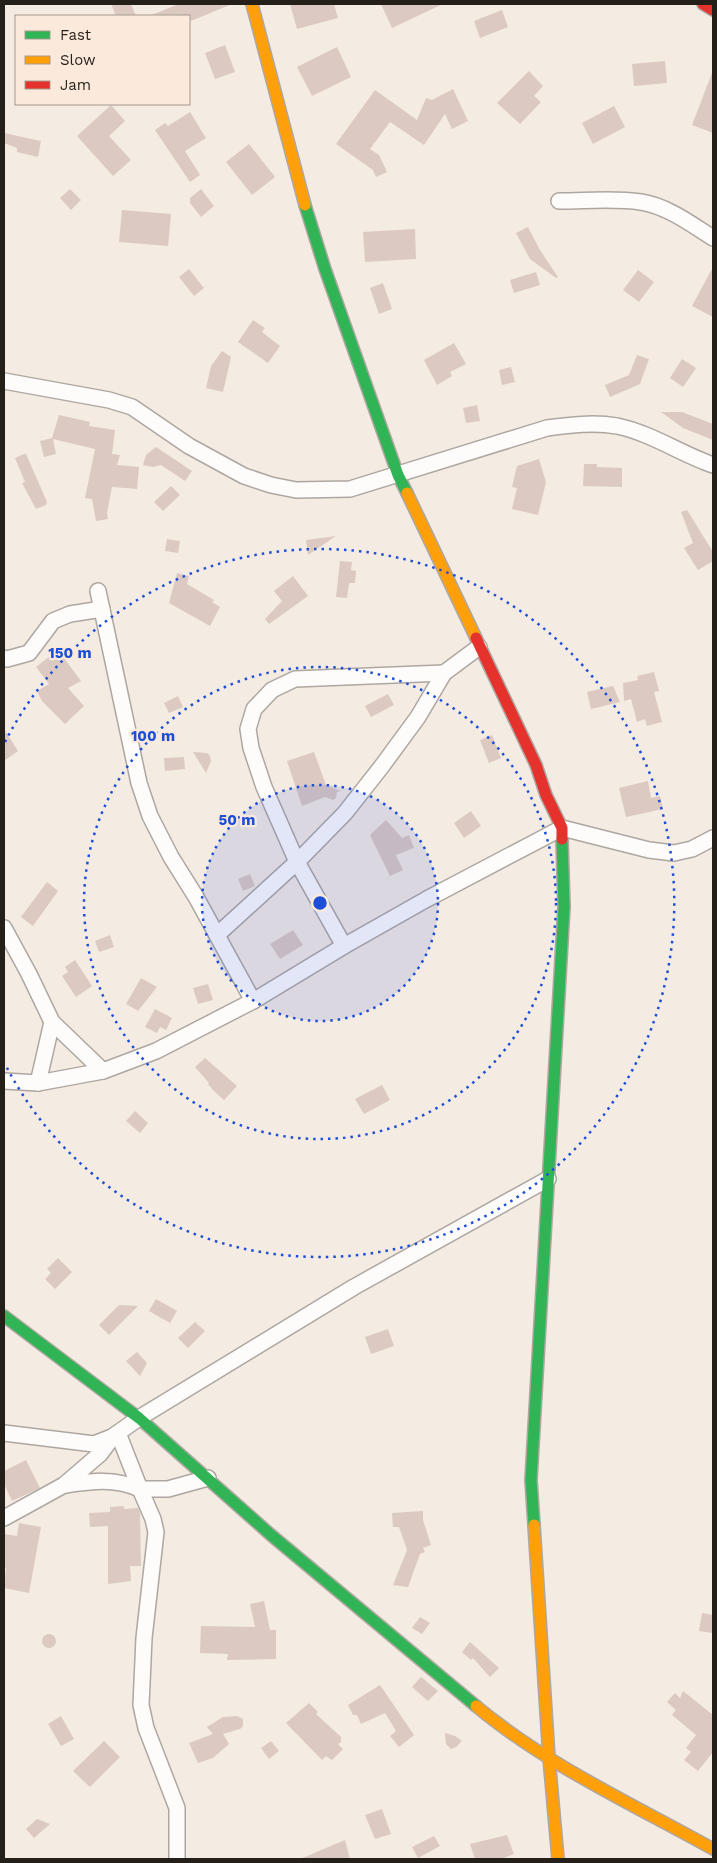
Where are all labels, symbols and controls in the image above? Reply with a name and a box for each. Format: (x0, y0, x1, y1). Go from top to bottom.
legend (15, 15, 190, 105)
text: Fast (60, 26, 92, 44)
text: Slow (60, 51, 96, 69)
text: Jam (60, 76, 91, 94)
text: 150 m (48, 644, 92, 662)
text: 100 m (131, 727, 175, 745)
text: 50 m (219, 811, 255, 829)
centre of rings (311, 894, 329, 912)

